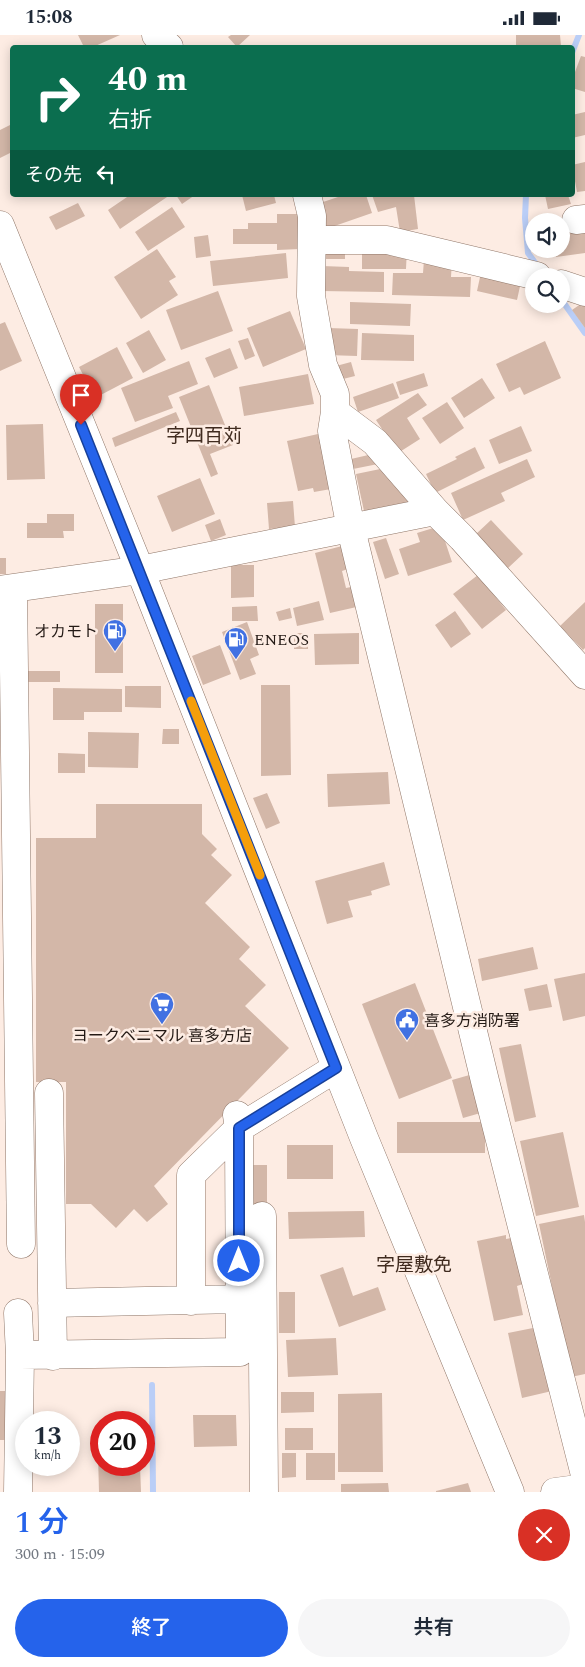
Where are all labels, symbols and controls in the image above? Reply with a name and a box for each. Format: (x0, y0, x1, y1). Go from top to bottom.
text: 15:08 (25, 3, 73, 32)
text: 40 m (108, 53, 188, 106)
icon: right (25, 65, 90, 130)
text: 右折 (108, 104, 152, 137)
icon: left (92, 160, 120, 188)
text: その先 (25, 161, 82, 190)
map controls (525, 213, 570, 313)
button: sound (525, 213, 570, 258)
button: search (525, 268, 570, 313)
pin (60, 374, 102, 425)
icon: arrive (67, 381, 95, 409)
district label: 字四百苅 (166, 422, 242, 451)
fuel station icon: オカモト (102, 618, 128, 652)
place label: オカモト (34, 620, 98, 644)
fuel station icon: ENEOS (223, 626, 249, 660)
place label: ENEOS (254, 628, 309, 652)
supermarket icon: ヨークベニマル 喜多方店 (149, 991, 175, 1025)
public building icon: 喜多方消防署 (394, 1007, 420, 1041)
place label: 喜多方消防署 (424, 1009, 520, 1033)
place label: ヨークベニマル 喜多方店 (72, 1024, 252, 1048)
position arrow (212, 1234, 264, 1286)
district label: 字屋敷免 (376, 1251, 452, 1280)
speed limit sign: 20 (90, 1411, 155, 1476)
text: 13 (33, 1418, 62, 1456)
text: km/h (34, 1446, 61, 1465)
text: 1 分 (15, 1500, 69, 1546)
button: close (518, 1509, 570, 1561)
text: 300 m · 15:09 (15, 1542, 105, 1566)
button: 終了 (15, 1599, 288, 1657)
button: 共有 (298, 1599, 570, 1657)

